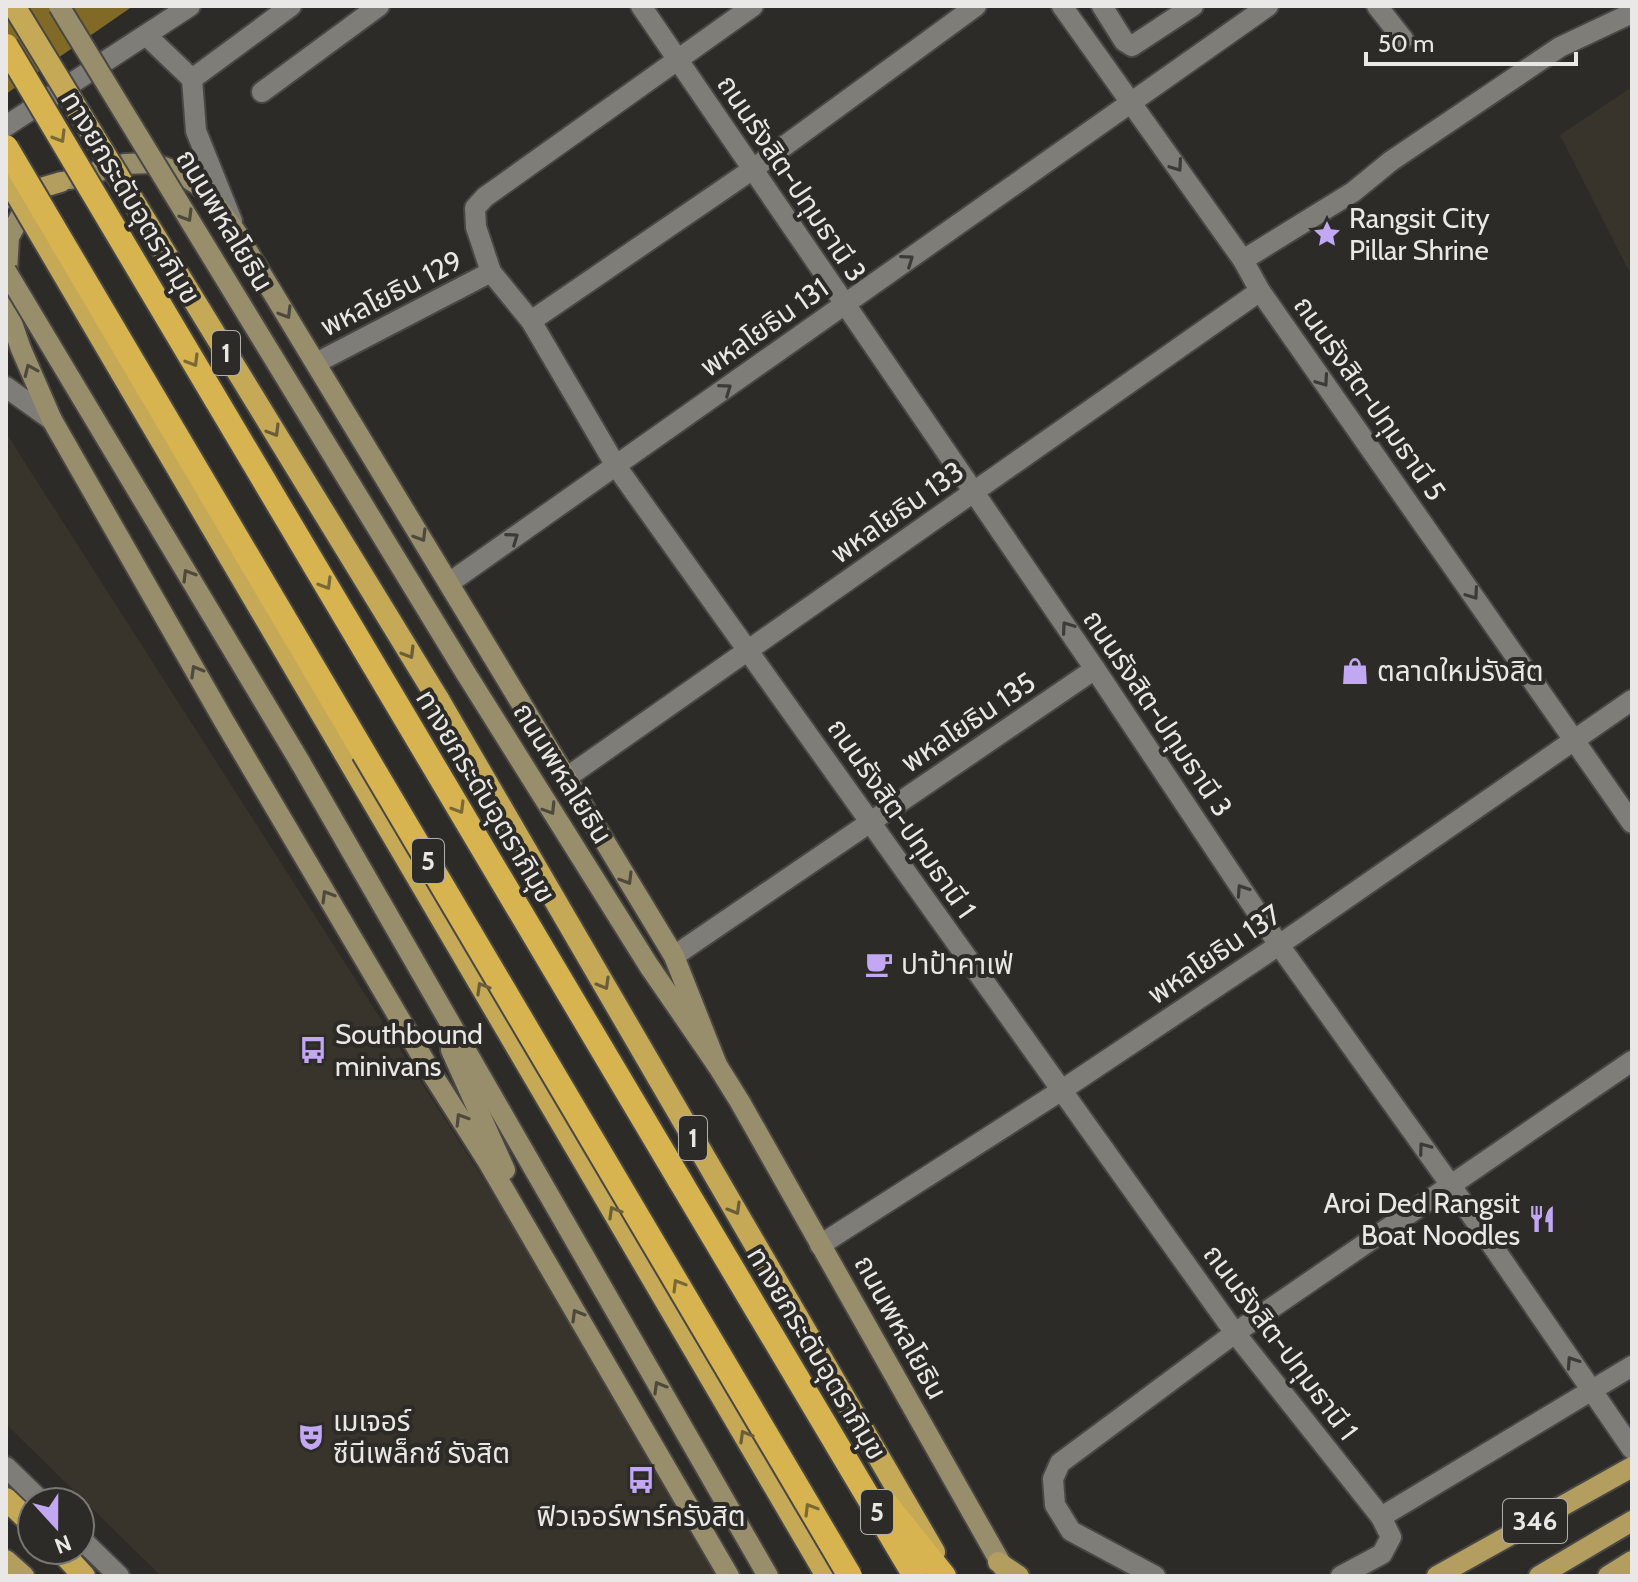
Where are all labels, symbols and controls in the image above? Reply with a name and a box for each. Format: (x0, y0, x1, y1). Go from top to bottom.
scale bar (1366, 16, 1576, 66)
text: 50 m (1378, 29, 1434, 58)
street label: ถนนรังสิต-ปทุมธานี 3 (710, 68, 874, 288)
street label: ทางยกระดับอุตราภิมุข (54, 84, 208, 310)
one-way arrow (50, 128, 66, 143)
street label: ถนนพหลโยธิน (169, 143, 281, 297)
one-way arrow (1167, 158, 1182, 172)
place label: Rangsit City Pillar Shrine (1349, 201, 1490, 267)
one-way arrow (177, 207, 193, 222)
place icon: Rangsit City Pillar Shrine (1312, 219, 1342, 249)
street label: พหลโยธิน 129 (314, 243, 468, 343)
one-way arrow (900, 255, 914, 270)
street label: พหลโยธิน 131 (693, 271, 835, 383)
street label: ถนนรังสิต-ปทุมธานี 5 (1287, 289, 1453, 507)
one-way arrow (276, 305, 291, 319)
road number: 1 (212, 331, 240, 375)
one-way arrow (183, 352, 199, 367)
one-way arrow (24, 364, 40, 378)
one-way arrow (1313, 372, 1328, 387)
one-way arrow (717, 384, 731, 399)
one-way arrow (264, 422, 279, 437)
street label: พหลโยธิน 133 (824, 454, 970, 570)
one-way arrow (411, 527, 427, 542)
one-way arrow (505, 533, 519, 548)
one-way arrow (182, 569, 198, 584)
one-way arrow (316, 575, 332, 590)
one-way arrow (1463, 585, 1478, 599)
street label: ถนนรังสิต-ปทุมธานี 3 (1076, 603, 1240, 823)
one-way arrow (1062, 621, 1077, 635)
one-way arrow (399, 644, 415, 659)
place label: ตลาดใหม่รังสิต (1377, 654, 1544, 688)
shop icon: ตลาดใหม่รังสิต (1340, 656, 1370, 686)
street label: พหลโยธิน 135 (894, 665, 1042, 779)
one-way arrow (190, 666, 206, 680)
street label: ทางยกระดับอุตราภิมุข (409, 683, 563, 909)
street label: ถนนพหลโยธิน (506, 696, 620, 850)
street label: ถนนรังสิต-ปทุมธานี 1 (820, 712, 984, 924)
one-way arrow (449, 799, 465, 814)
one-way arrow (541, 800, 556, 815)
road number: 5 (412, 839, 444, 883)
one-way arrow (617, 870, 633, 885)
one-way arrow (1237, 884, 1252, 898)
one-way arrow (321, 890, 337, 905)
street label: พหลโยธิน 137 (1141, 897, 1287, 1011)
place label: ปาป้าคาเฟ่ (901, 947, 1013, 981)
cafe icon: ปาป้าคาเฟ่ (864, 949, 894, 979)
one-way arrow (594, 975, 610, 990)
one-way arrow (476, 982, 492, 997)
place label: Southbound minivans (335, 1017, 483, 1083)
bus stop icon: Southbound minivans (298, 1035, 328, 1065)
one-way arrow (455, 1113, 470, 1128)
road number: 1 (679, 1116, 707, 1160)
one-way arrow (1420, 1142, 1434, 1156)
place label: Aroi Ded Rangsit Boat Noodles (1324, 1186, 1520, 1252)
one-way arrow (725, 1200, 741, 1215)
restaurant icon: Aroi Ded Rangsit Boat Noodles (1527, 1204, 1557, 1234)
one-way arrow (608, 1206, 624, 1221)
street label: ถนนรังสิต-ปทุมธานี 1 (1196, 1238, 1366, 1446)
street label: ทางยกระดับอุตราภิมุข (740, 1240, 894, 1466)
street label: ถนนพหลโยธิน (847, 1249, 955, 1405)
one-way arrow (672, 1279, 688, 1294)
one-way arrow (571, 1309, 587, 1324)
one-way arrow (1567, 1356, 1582, 1370)
one-way arrow (653, 1381, 669, 1396)
place label: เมเจอร์ ซีนีเพล็กซ์ รังสิต (333, 1404, 510, 1470)
theatre icon: เมเจอร์ ซีนีเพล็กซ์ รังสิต (296, 1422, 326, 1452)
one-way arrow (740, 1430, 755, 1445)
bus stop icon: ฟิวเจอร์พาร์ครังสิต (626, 1465, 656, 1495)
north arrow (16, 1486, 96, 1566)
road number: 5 (861, 1490, 893, 1534)
place label: ฟิวเจอร์พาร์ครังสิต (536, 1499, 746, 1533)
road number: 346 (1503, 1499, 1567, 1543)
one-way arrow (804, 1503, 820, 1518)
text: N (51, 1529, 75, 1560)

